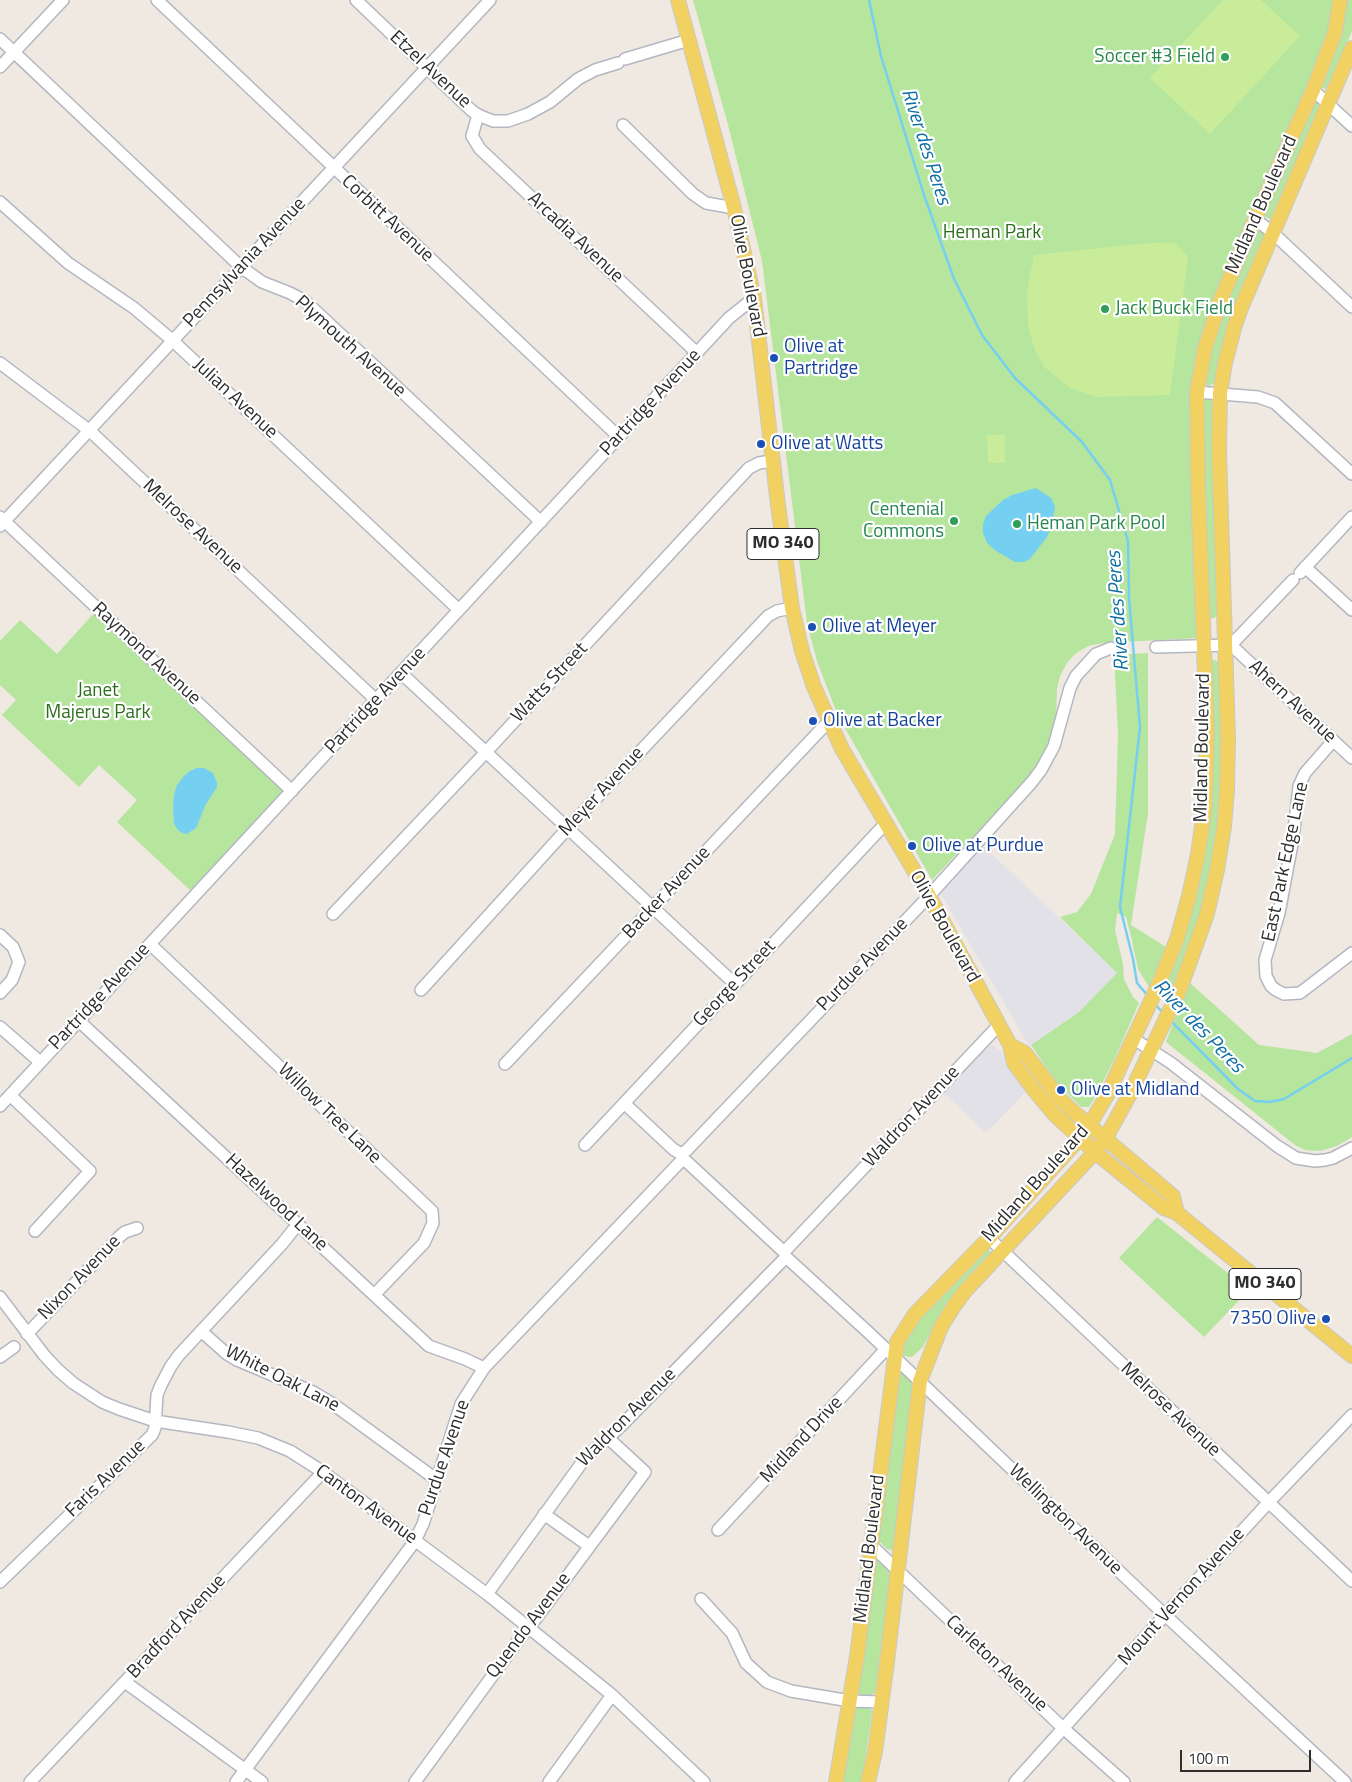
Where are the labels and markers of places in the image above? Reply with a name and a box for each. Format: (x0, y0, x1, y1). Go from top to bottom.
place label: Soccer #3 Field (1094, 46, 1215, 68)
marker: Soccer #3 Field (1219, 51, 1231, 63)
place label: Jack Buck Field (1115, 298, 1233, 320)
marker: Jack Buck Field (1099, 303, 1111, 315)
place label: Olive at Partridge (784, 336, 858, 380)
marker: Olive at Partridge (768, 352, 780, 364)
place label: Olive at Watts (771, 433, 883, 455)
marker: Olive at Watts (755, 438, 767, 450)
place label: Centenial Commons (863, 499, 944, 543)
place label: Heman Park Pool (1027, 513, 1165, 535)
marker: Centenial Commons (948, 515, 960, 527)
marker: Heman Park Pool (1011, 518, 1023, 530)
place label: Olive at Meyer (822, 616, 937, 638)
marker: Olive at Meyer (806, 621, 818, 633)
place label: Olive at Backer (823, 710, 942, 732)
marker: Olive at Backer (807, 715, 819, 727)
place label: Olive at Purdue (922, 835, 1044, 857)
marker: Olive at Purdue (906, 840, 918, 852)
place label: Olive at Midland (1071, 1079, 1200, 1101)
marker: Olive at Midland (1055, 1084, 1067, 1096)
place label: 7350 Olive (1230, 1308, 1316, 1330)
marker: 7350 Olive (1320, 1313, 1332, 1325)

